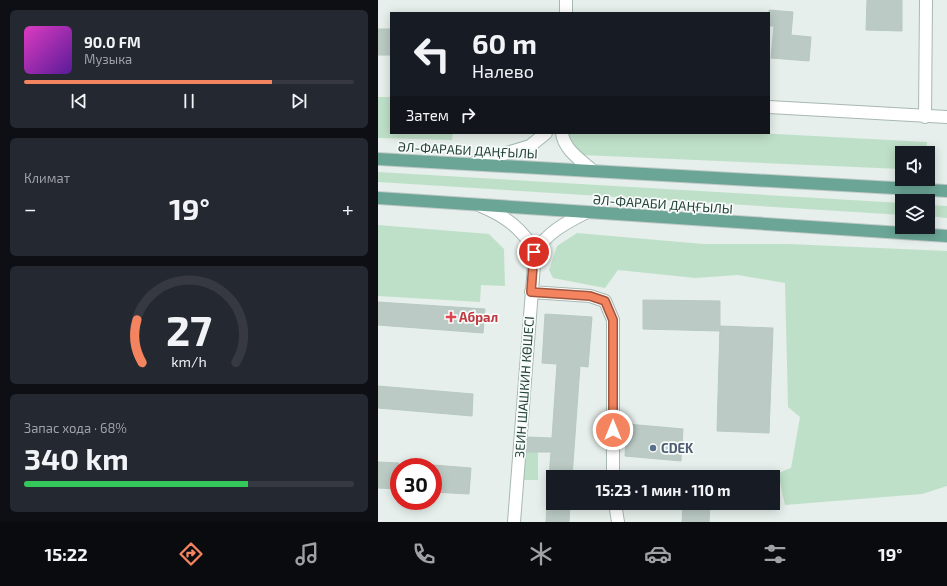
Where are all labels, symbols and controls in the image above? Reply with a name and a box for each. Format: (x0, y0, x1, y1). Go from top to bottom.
text: 60 m (472, 26, 537, 60)
icon: left (406, 28, 458, 80)
text: 90.0 FM (84, 33, 141, 51)
text: Музыка (84, 51, 132, 67)
text: Налево (472, 60, 534, 82)
icon: previous (68, 90, 90, 112)
icon: pause (178, 90, 200, 112)
icon: next (288, 90, 310, 112)
icon: right (457, 104, 479, 126)
text: Затем (406, 106, 449, 124)
street label: ӘЛ-ФАРАБИ ДАҢҒЫЛЫ (398, 138, 538, 162)
map controls (895, 146, 935, 234)
button: sound (895, 146, 935, 186)
text: Климат (24, 170, 70, 186)
text: 19° (169, 190, 210, 226)
street label: ӘЛ-ФАРАБИ ДАҢҒЫЛЫ (593, 191, 733, 217)
button: layers (895, 194, 935, 234)
text: − (24, 195, 37, 221)
text: + (342, 195, 354, 221)
pin (517, 235, 551, 269)
icon: arrive (523, 241, 545, 263)
text: 27 (166, 304, 212, 354)
place label: Абрал (459, 309, 498, 325)
marker: Абрал (446, 312, 456, 322)
street label: ЗЕИН ШАШКИН КӨШЕСІ (511, 316, 537, 458)
text: km/h (171, 353, 207, 370)
position arrow (592, 409, 634, 451)
text: Запас хода · 68% (24, 420, 127, 436)
text: 340 km (24, 440, 129, 476)
place label: CDEK (661, 440, 694, 456)
marker: CDEK (648, 443, 658, 453)
speed limit sign: 30 (390, 458, 442, 510)
text: 15:23 · 1 мин · 110 m (596, 481, 730, 499)
icon: directions (177, 540, 205, 568)
icon: music (293, 540, 321, 568)
icon: phone (410, 540, 438, 568)
icon: climate (527, 540, 555, 568)
icon: car (644, 540, 672, 568)
icon: filters (761, 540, 789, 568)
text: 15:22 (44, 543, 88, 565)
text: 19° (878, 543, 903, 565)

